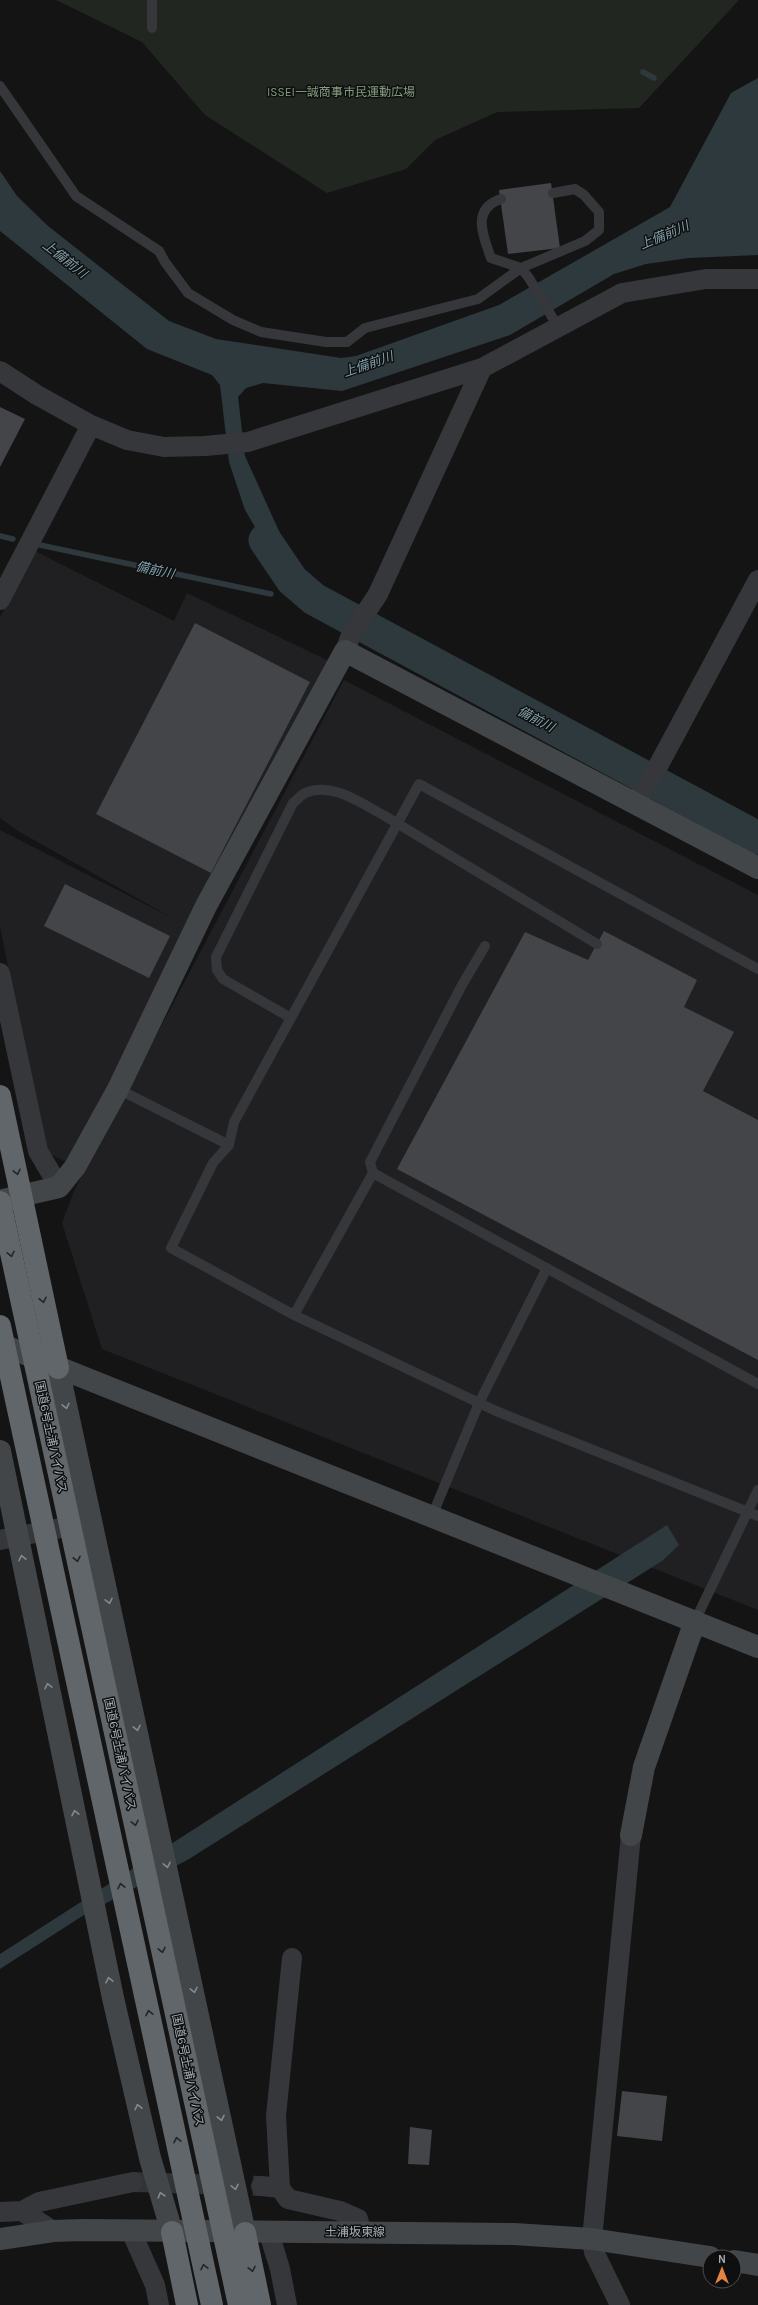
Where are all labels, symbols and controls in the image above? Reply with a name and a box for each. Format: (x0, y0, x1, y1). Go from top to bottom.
park label: ISSEI一誠商事市民運動広場 (267, 85, 415, 99)
water label: 上備前川 (637, 217, 693, 252)
water label: 上備前川 (40, 237, 92, 282)
water label: 上備前川 (341, 348, 397, 380)
water label: 備前川 (134, 559, 178, 582)
water label: 備前川 (515, 703, 558, 736)
one-way arrow (12, 1169, 20, 1176)
one-way arrow (7, 1251, 15, 1257)
one-way arrow (39, 1296, 47, 1303)
street label: 国道6号土浦バイパス (32, 1379, 70, 1495)
one-way arrow (62, 1403, 70, 1409)
one-way arrow (19, 1555, 27, 1561)
one-way arrow (73, 1556, 81, 1562)
one-way arrow (105, 1598, 113, 1604)
one-way arrow (45, 1683, 53, 1689)
street label: 国道6号土浦バイパス (101, 1696, 139, 1812)
one-way arrow (132, 1725, 140, 1731)
one-way arrow (71, 1810, 79, 1816)
one-way arrow (130, 1820, 138, 1826)
one-way arrow (162, 1862, 170, 1868)
one-way arrow (118, 1883, 126, 1889)
one-way arrow (158, 1947, 166, 1953)
one-way arrow (105, 1977, 114, 1983)
one-way arrow (189, 1987, 197, 1994)
one-way arrow (146, 2010, 154, 2016)
street label: 国道6号土浦バイパス (169, 2012, 207, 2128)
one-way arrow (134, 2104, 143, 2111)
one-way arrow (216, 2114, 224, 2121)
one-way arrow (173, 2137, 181, 2143)
one-way arrow (231, 2183, 239, 2190)
one-way arrow (157, 2192, 166, 2199)
street label: 土浦坂東線 (325, 2225, 385, 2239)
north arrow (702, 2249, 742, 2289)
text: N (718, 2253, 726, 2266)
one-way arrow (201, 2264, 209, 2270)
one-way arrow (248, 2266, 256, 2272)

